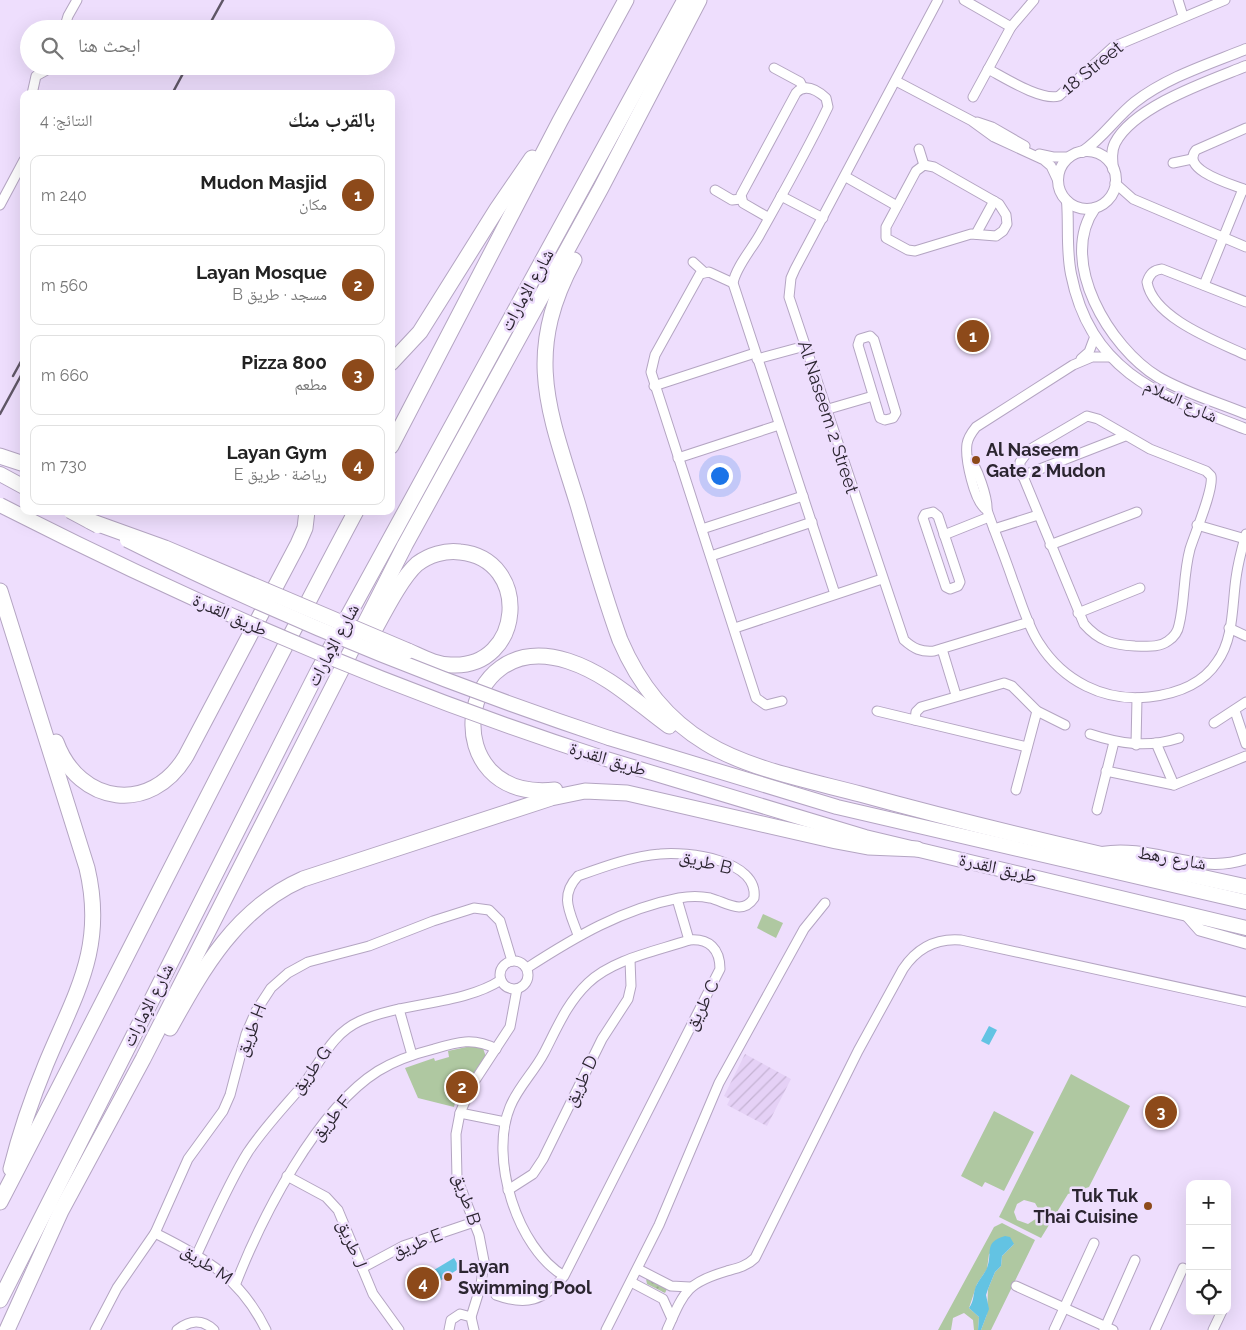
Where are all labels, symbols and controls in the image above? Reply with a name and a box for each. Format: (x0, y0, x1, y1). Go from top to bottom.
search box (20, 20, 395, 75)
icon: search (38, 34, 66, 62)
text: ابحث هنا (78, 34, 141, 56)
street label: 18 Street (1057, 37, 1127, 99)
text: بالقرب منك (288, 107, 375, 132)
text: النتائج: 4 (40, 111, 93, 130)
text: Mudon Masjid (200, 171, 327, 193)
text: 240 m (41, 186, 87, 205)
text: 1 (354, 186, 362, 205)
text: مكان (299, 195, 327, 214)
street label: شارع الإمارات (495, 245, 559, 335)
text: Layan Mosque (196, 261, 327, 283)
text: 560 m (41, 276, 88, 295)
text: 2 (353, 276, 363, 295)
text: مسجد · طريق B (232, 285, 327, 304)
pin: 1 (957, 317, 989, 355)
street label: Al Naseem 2 Street (794, 338, 863, 496)
text: 800 Pizza (241, 351, 327, 373)
text: 660 m (41, 366, 89, 385)
text: 3 (354, 366, 362, 385)
street label: شارع السلام (1140, 374, 1221, 428)
text: مطعم (295, 375, 327, 394)
place label: Al Naseem Gate 2 Mudon (986, 439, 1106, 481)
text: Layan Gym (227, 441, 327, 463)
marker: Al Naseem Gate 2 Mudon (970, 454, 982, 466)
text: 730 m (41, 456, 87, 475)
text: 4 (353, 456, 363, 475)
your location (707, 463, 733, 489)
text: رياضة · طريق E (234, 465, 327, 484)
street label: طريق القدرة (189, 589, 271, 641)
street label: شارع الإمارات (302, 600, 364, 690)
street label: طريق القدرة (567, 737, 649, 781)
street label: شارع رهط (1136, 841, 1208, 875)
street label: طريق B (677, 845, 735, 879)
street label: طريق القدرة (957, 848, 1039, 888)
street label: شارع الإمارات (118, 960, 178, 1050)
street label: طريق C (680, 976, 724, 1034)
street label: طريق H (231, 1000, 271, 1060)
street label: طريق G (286, 1042, 336, 1098)
street label: طريق D (559, 1052, 603, 1110)
pin: 2 (446, 1068, 478, 1106)
street label: طريق F (306, 1091, 356, 1145)
pin: 3 (1145, 1093, 1177, 1131)
street label: طريق B (448, 1170, 486, 1228)
map controls (1186, 1180, 1231, 1315)
button: + (1186, 1180, 1231, 1225)
place label: Tuk Tuk Thai Cuisine (1034, 1185, 1139, 1227)
marker: Tuk Tuk Thai Cuisine (1142, 1200, 1154, 1212)
street label: طريق J (332, 1217, 372, 1271)
street label: طريق E (389, 1223, 445, 1263)
button: − (1186, 1225, 1231, 1270)
street label: طريق M (177, 1239, 237, 1289)
place label: Layan Swimming Pool (458, 1256, 592, 1298)
pin: 4 (407, 1264, 439, 1302)
button: locate (1186, 1270, 1231, 1315)
marker: Layan Swimming Pool (442, 1271, 454, 1283)

